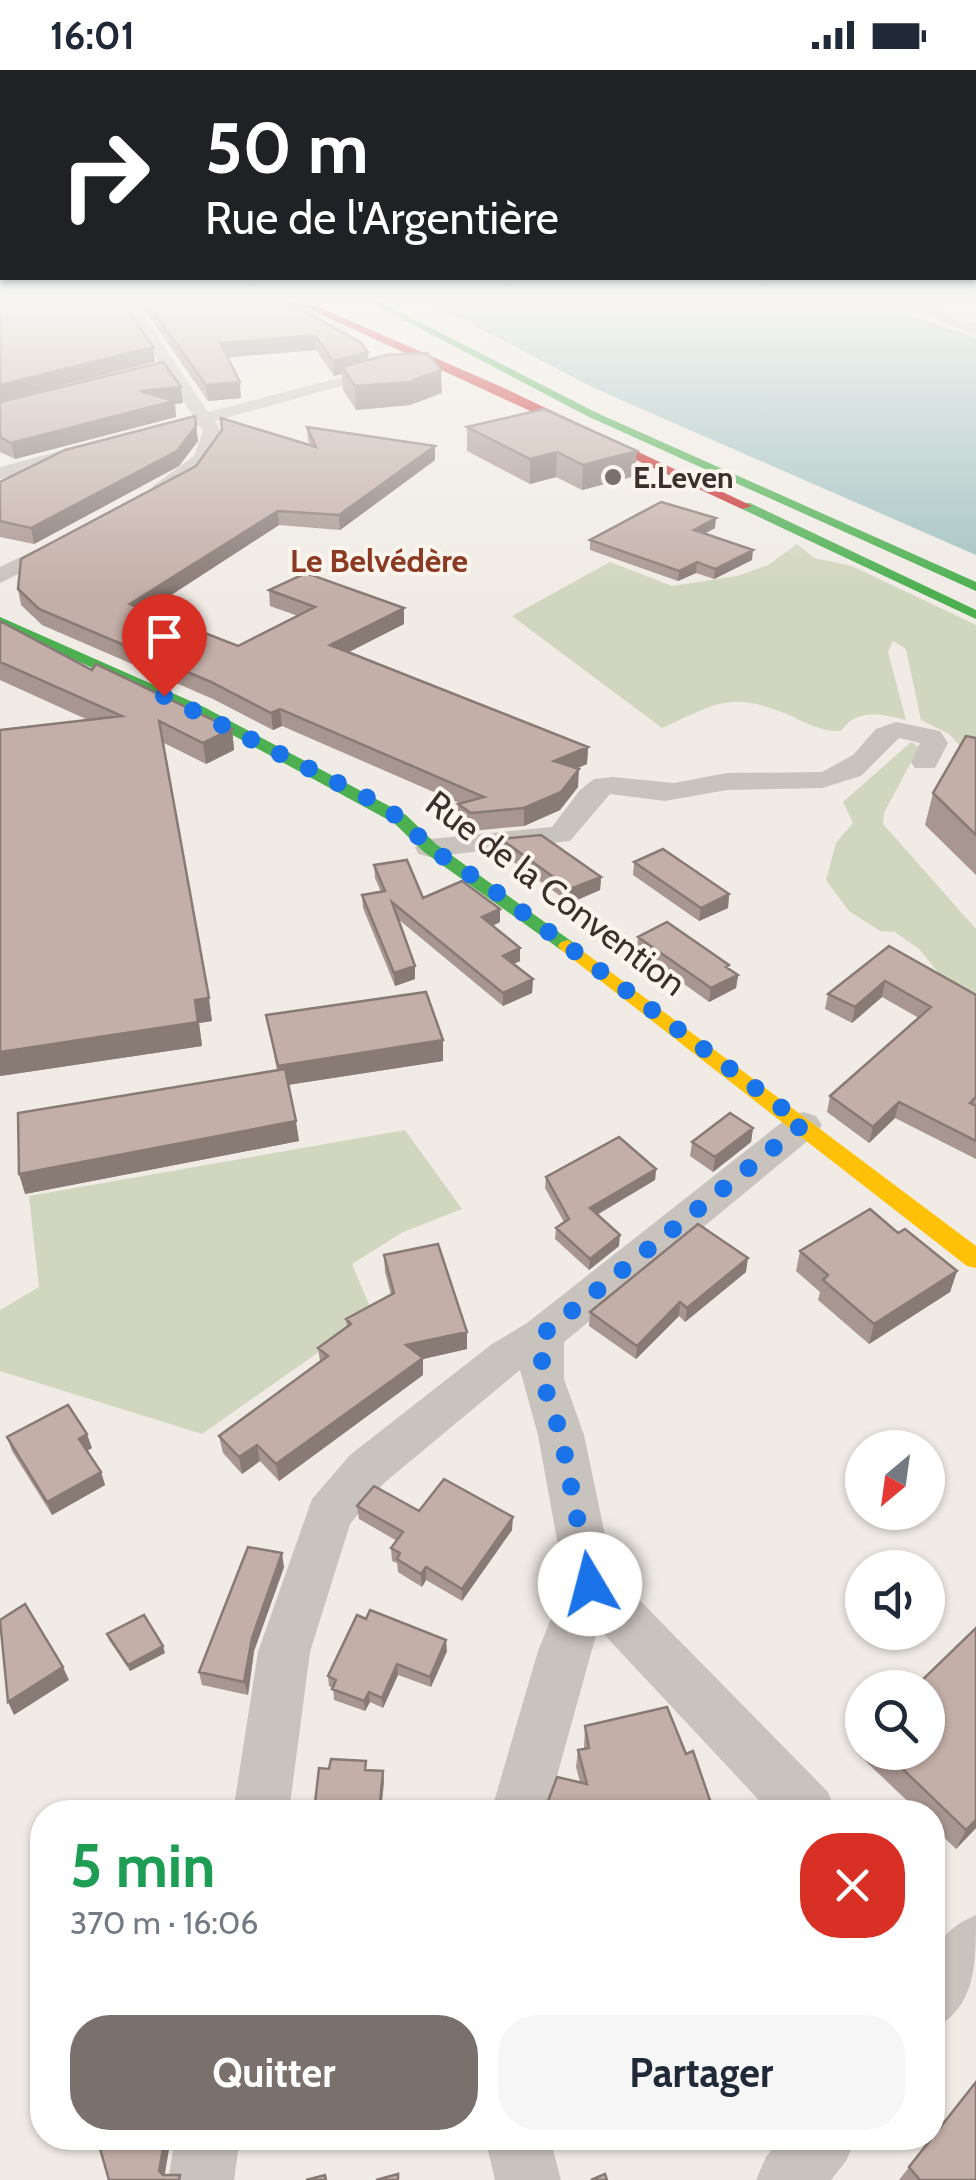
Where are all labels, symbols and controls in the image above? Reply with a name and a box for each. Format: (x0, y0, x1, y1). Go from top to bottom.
text: 16:01 (50, 12, 135, 59)
text: 50 m (205, 105, 369, 191)
icon: right (40, 110, 170, 240)
text: Rue de l'Argentière (205, 191, 559, 245)
place label: E.Leven (633, 459, 733, 496)
marker: E.Leven (602, 466, 624, 488)
district label: Le Belvédère (290, 541, 468, 580)
pin (122, 594, 207, 697)
icon: arrive (137, 609, 192, 664)
street label: Rue de la Convention (417, 781, 695, 1005)
north arrow (845, 1430, 945, 1530)
map controls (845, 1430, 945, 1770)
position arrow (538, 1532, 642, 1636)
button: sound (845, 1550, 945, 1650)
button: search (845, 1670, 945, 1770)
text: 5 min (70, 1829, 215, 1902)
button: close (800, 1833, 905, 1938)
text: 370 m · 16:06 (70, 1903, 259, 1942)
button: Quitter (70, 2015, 478, 2130)
button: Partager (498, 2015, 905, 2130)

